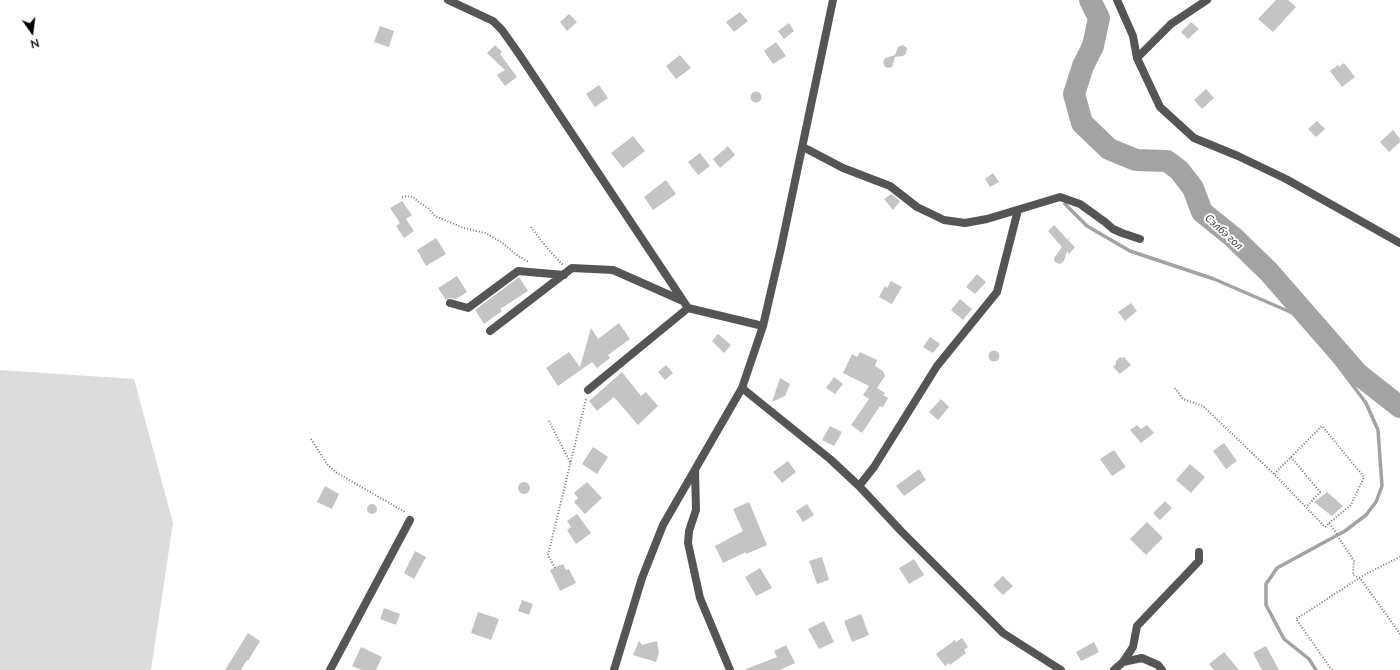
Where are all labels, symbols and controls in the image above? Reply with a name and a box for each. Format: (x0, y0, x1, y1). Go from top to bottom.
north arrow (12, 12, 52, 52)
text: N (29, 37, 41, 51)
water label: Сэлбэ гол (1202, 211, 1246, 253)

